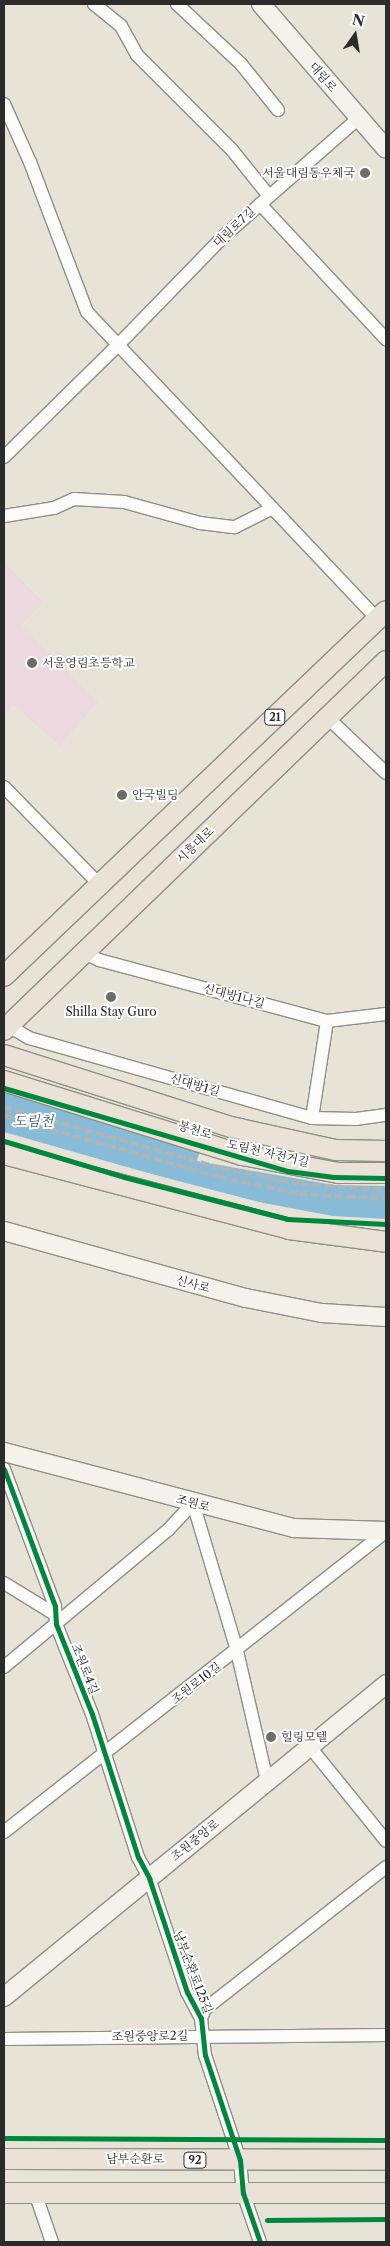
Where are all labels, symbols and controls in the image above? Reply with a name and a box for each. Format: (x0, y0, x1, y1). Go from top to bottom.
north arrow (330, 10, 380, 60)
text: N (350, 10, 366, 31)
street label: 대림로 (306, 59, 340, 95)
place label: 서울대림동우체국 (262, 166, 355, 180)
marker: 서울대림동우체국 (359, 167, 371, 179)
street label: 대림로7길 (210, 204, 258, 250)
place label: 서울영림초등학교 (42, 656, 135, 670)
marker: 서울영림초등학교 (26, 657, 38, 669)
road number: 21 (264, 709, 286, 726)
place label: 안국빌딩 (132, 788, 178, 802)
marker: 안국빌딩 (116, 789, 128, 801)
street label: 시흥대로 (173, 824, 217, 866)
street label: 신대방1나길 (202, 981, 266, 1011)
marker: Shilla Stay Guro (105, 991, 117, 1003)
place label: Shilla Stay Guro (65, 1005, 157, 1019)
street label: 신대방1길 (168, 1071, 222, 1099)
water label: 도림천 (13, 1113, 53, 1129)
street label: 봉천로 (176, 1118, 214, 1142)
street label: 도림천 자전거길 (225, 1136, 311, 1170)
street label: 신사로 (174, 1273, 212, 1295)
street label: 조원로 (174, 1492, 212, 1514)
street label: 조원로4길 (68, 1642, 102, 1696)
street label: 조원로10길 (168, 1659, 224, 1707)
place label: 힐링모텔 (281, 1730, 327, 1744)
marker: 힐링모텔 (265, 1731, 277, 1743)
street label: 조원중앙로 (168, 1816, 222, 1864)
street label: 남부순환로125길 (171, 1928, 215, 2016)
street label: 조원중앙로2길 (112, 2028, 188, 2044)
street label: 남부순환로 (106, 2152, 164, 2166)
road number: 92 (182, 2152, 208, 2168)

